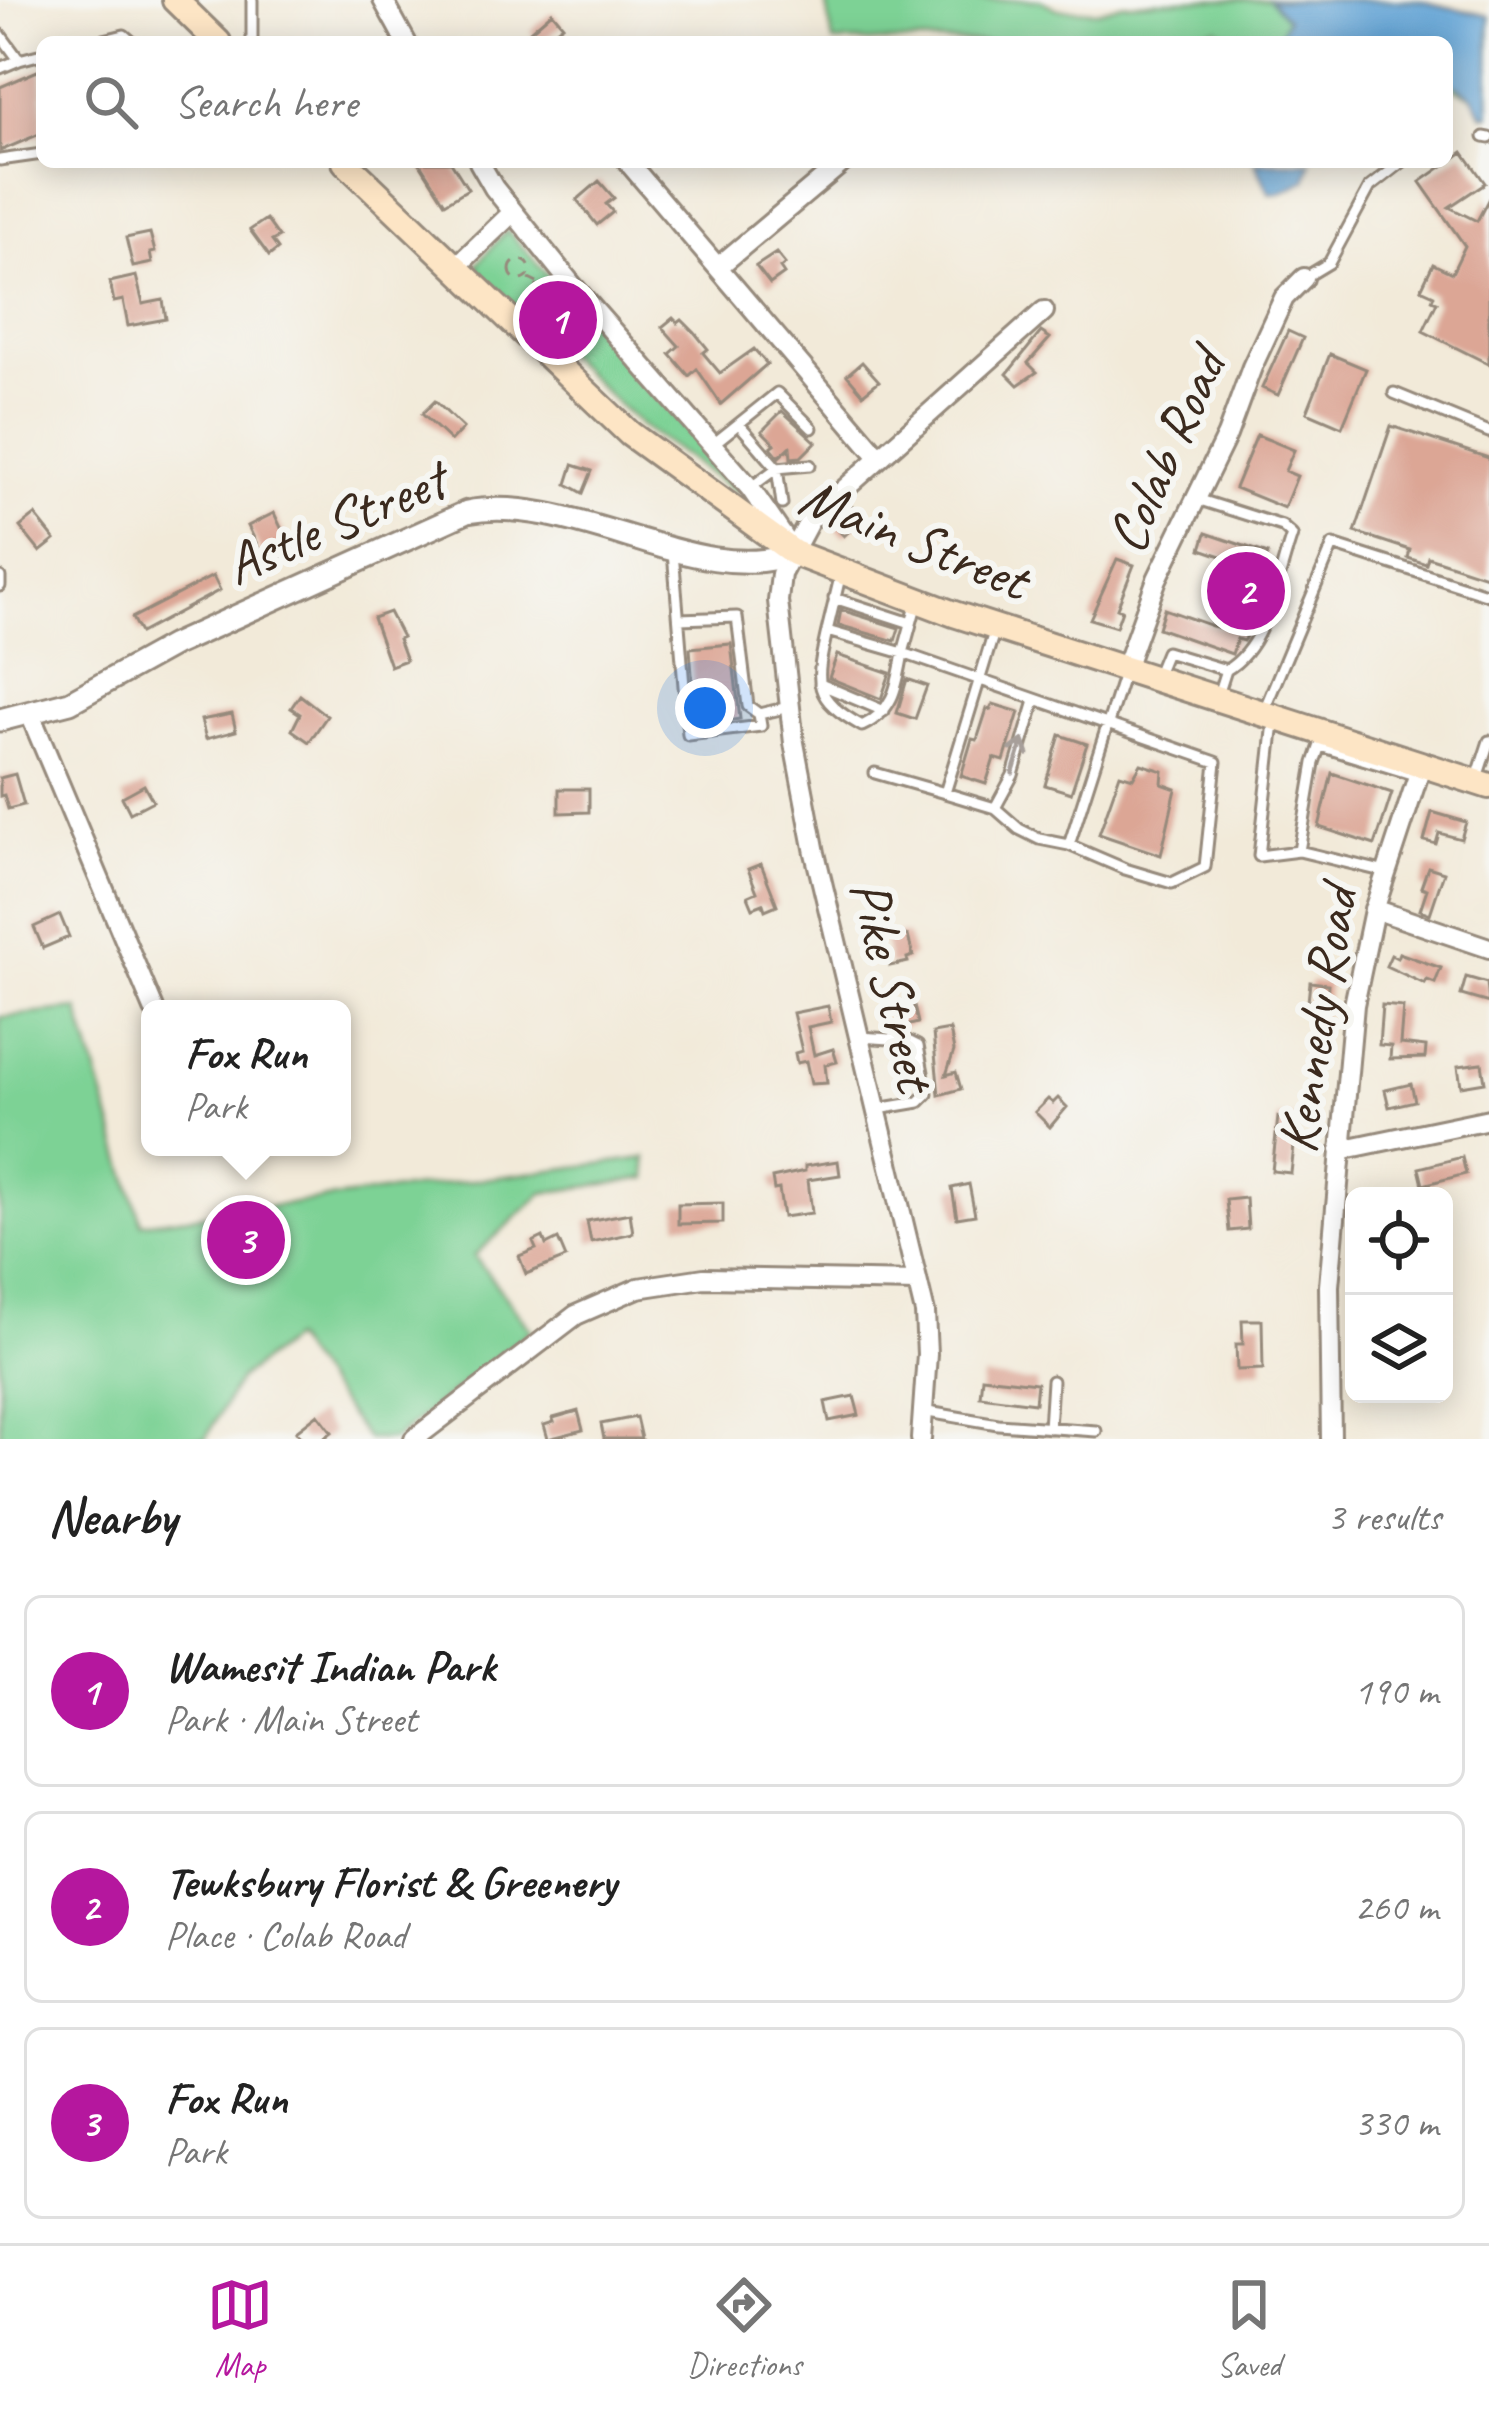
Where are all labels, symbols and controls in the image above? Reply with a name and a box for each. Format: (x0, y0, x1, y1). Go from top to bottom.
search box (36, 36, 1453, 168)
icon: search (78, 69, 144, 135)
text: Search here (174, 74, 357, 131)
pin: 1 (519, 275, 597, 365)
street label: Colab Road (1090, 332, 1245, 563)
street label: Astle Street (214, 441, 463, 601)
street label: Main Street (790, 460, 1043, 618)
pin: 2 (1207, 546, 1285, 636)
your location (675, 678, 735, 738)
one-way arrow (1008, 738, 1030, 776)
street label: Pike Street (834, 873, 953, 1102)
street label: Kennedy Road (1261, 874, 1375, 1158)
popup (141, 1000, 351, 1156)
text: Fox Run (185, 1025, 307, 1082)
text: Park (185, 1082, 247, 1131)
map controls (1345, 1187, 1453, 1403)
button: locate (1345, 1187, 1453, 1295)
pin: 3 (207, 1195, 285, 1285)
button: layers (1345, 1295, 1453, 1403)
text: Nearby (48, 1485, 176, 1549)
text: 3 results (1327, 1493, 1441, 1542)
text: Wamesit Indian Park (165, 1638, 495, 1695)
text: 1 (81, 1667, 99, 1716)
text: 190 m (1354, 1667, 1438, 1716)
text: Park · Main Street (165, 1695, 417, 1744)
text: Tewksbury Florist & Greenery (165, 1854, 616, 1911)
text: 2 (81, 1883, 99, 1932)
text: 260 m (1354, 1883, 1438, 1932)
text: Place · Colab Road (165, 1911, 406, 1960)
text: Fox Run (165, 2070, 287, 2127)
text: 3 (81, 2099, 99, 2148)
text: 330 m (1354, 2099, 1438, 2148)
text: Park (165, 2127, 227, 2176)
tab: Map (207, 2272, 273, 2386)
tab: Directions (687, 2272, 802, 2386)
tab: Saved (1216, 2272, 1282, 2386)

